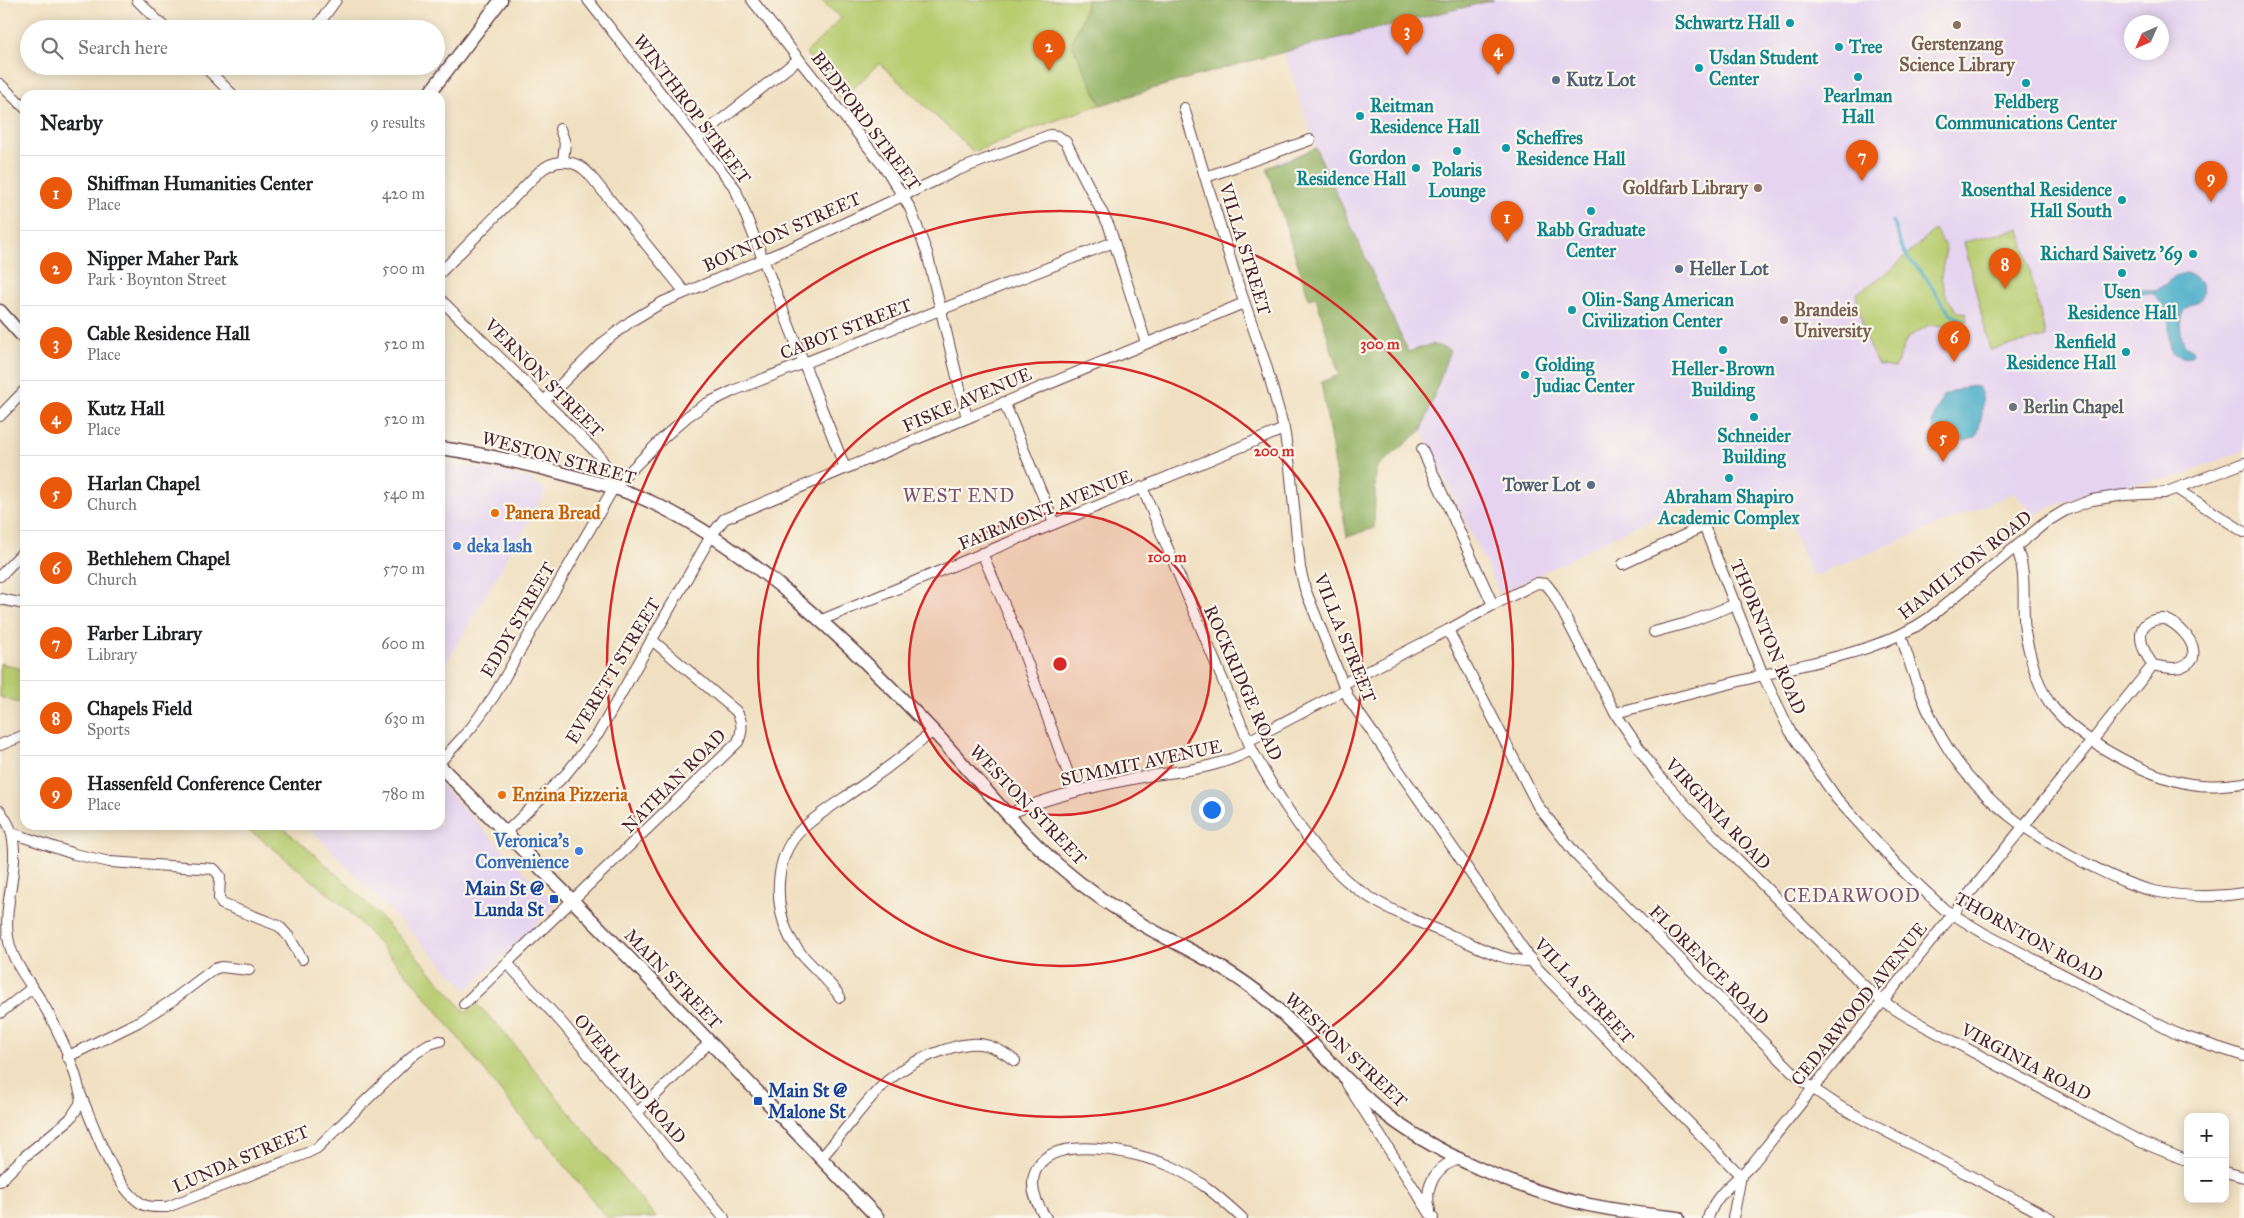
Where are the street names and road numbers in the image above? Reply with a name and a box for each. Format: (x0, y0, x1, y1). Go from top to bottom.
street label: WINTHROP STREET (629, 30, 755, 188)
street label: BEDFORD STREET (807, 47, 925, 195)
street label: VILLA STREET (1214, 179, 1276, 318)
street label: BOYNTON STREET (700, 187, 864, 277)
street label: CABOT STREET (777, 294, 915, 364)
street label: VERNON STREET (479, 313, 608, 442)
street label: FISKE AVENUE (899, 363, 1035, 437)
street label: WESTON STREET (479, 427, 639, 489)
street label: FAIRMONT AVENUE (955, 465, 1135, 555)
street label: HAMILTON ROAD (1894, 506, 2036, 624)
street label: THORNTON ROAD (1725, 556, 1811, 718)
street label: EDDY STREET (476, 558, 560, 682)
street label: VILLA STREET (1309, 570, 1381, 706)
street label: EVERETT STREET (561, 594, 665, 748)
street label: ROCKRIDGE ROAD (1199, 602, 1287, 764)
street label: NATHAN ROAD (617, 724, 731, 838)
street label: SUMMIT AVENUE (1058, 735, 1224, 791)
street label: WESTON STREET (965, 740, 1091, 870)
street label: VIRGINIA ROAD (1660, 753, 1775, 874)
street label: THORNTON ROAD (1951, 887, 2107, 987)
street label: FLORENCE ROAD (1645, 901, 1773, 1029)
street label: CEDARWOOD AVENUE (1786, 918, 1932, 1090)
street label: MAIN STREET (620, 924, 726, 1034)
street label: VILLA STREET (1529, 933, 1639, 1049)
street label: WESTON STREET (1280, 988, 1412, 1112)
street label: OVERLAND ROAD (569, 1010, 691, 1148)
street label: VIRGINIA ROAD (1956, 1018, 2095, 1106)
street label: LUNDA STREET (170, 1120, 312, 1198)

